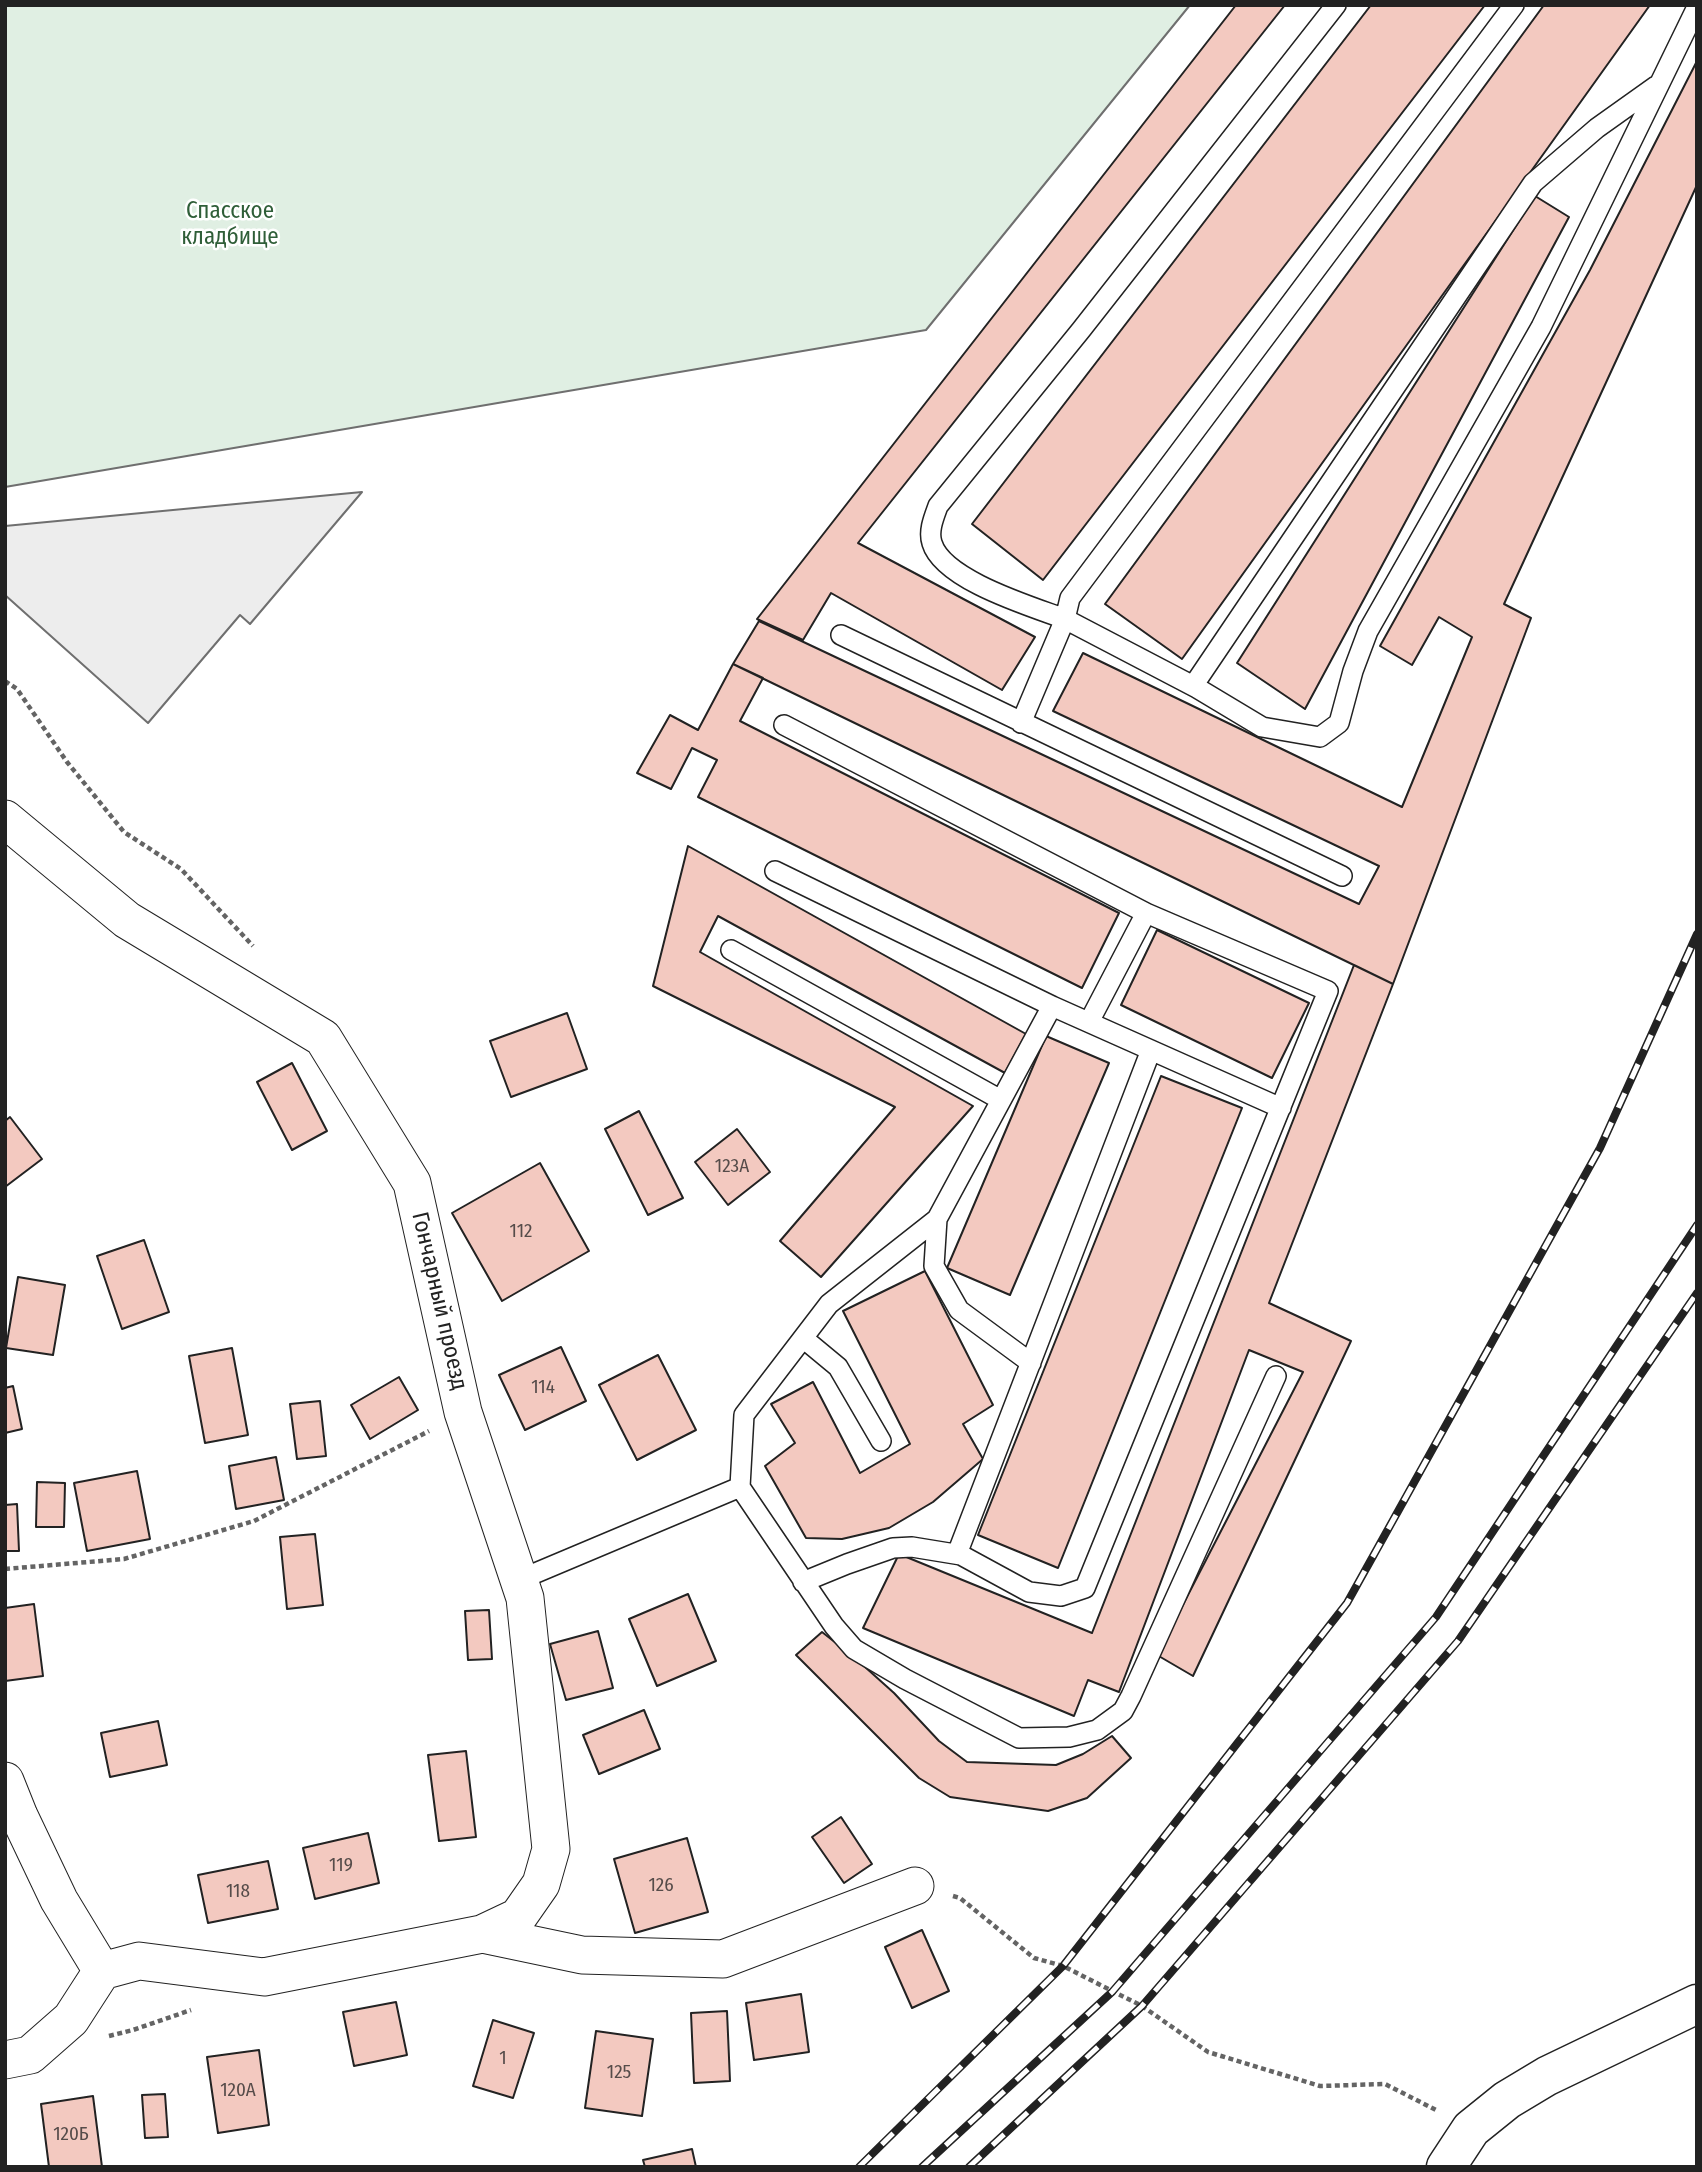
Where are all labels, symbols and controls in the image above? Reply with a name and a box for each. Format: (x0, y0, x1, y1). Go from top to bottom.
park label: Спасское кладбище (181, 198, 279, 252)
house number: 123А (715, 1156, 749, 1178)
street label: Гончарный проезд (405, 1209, 473, 1393)
house number: 112 (510, 1221, 532, 1243)
house number: 114 (531, 1377, 555, 1399)
house number: 119 (329, 1855, 353, 1877)
house number: 126 (648, 1875, 674, 1897)
house number: 118 (226, 1881, 250, 1903)
house number: 1 (499, 2048, 507, 2070)
house number: 125 (607, 2062, 631, 2084)
house number: 120А (220, 2080, 256, 2102)
house number: 120Б (53, 2124, 89, 2146)

